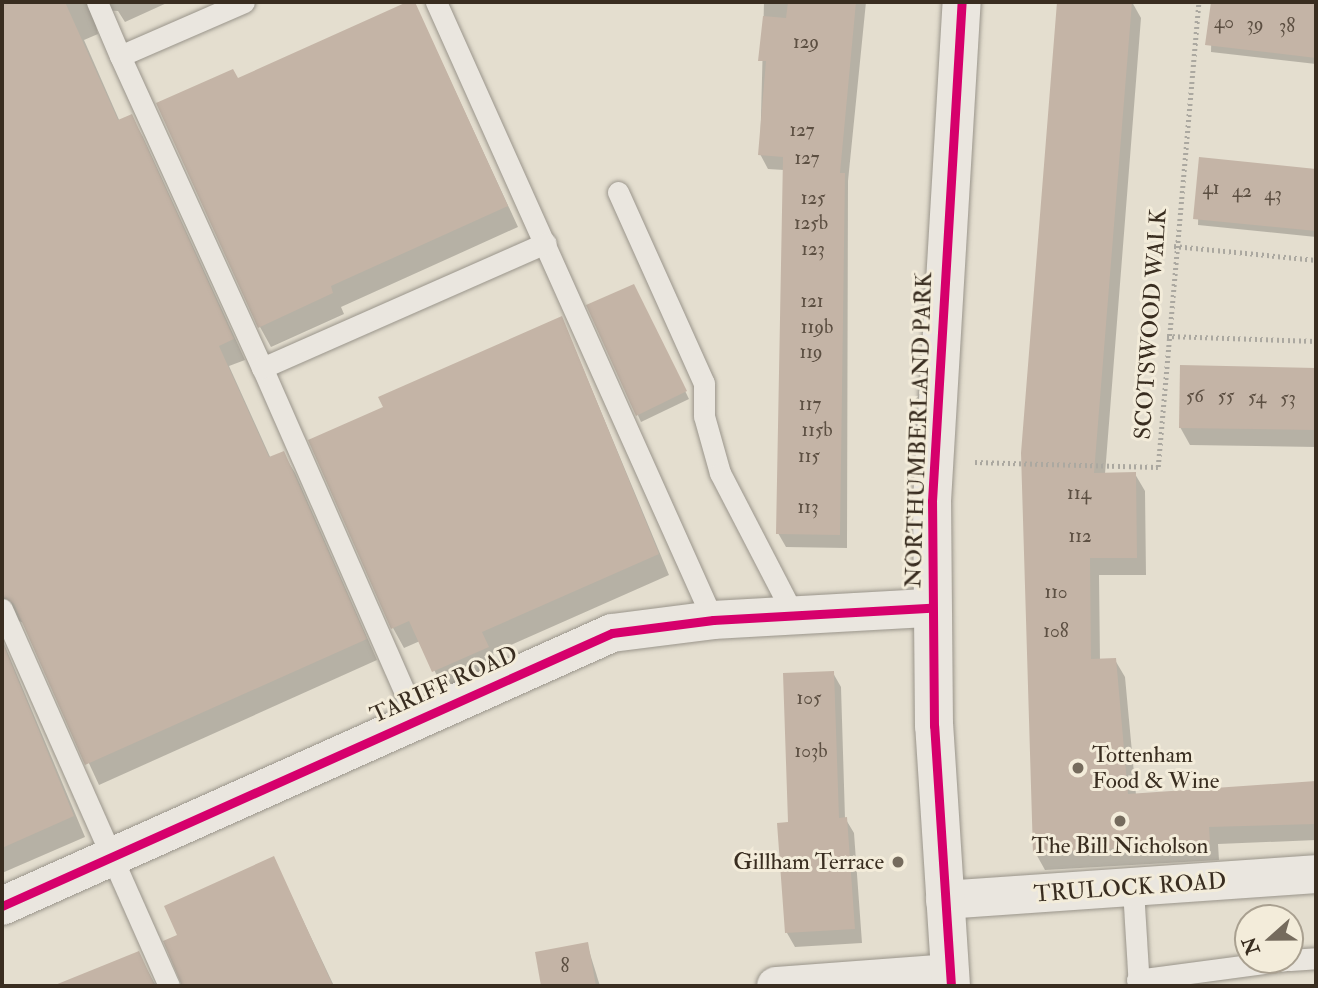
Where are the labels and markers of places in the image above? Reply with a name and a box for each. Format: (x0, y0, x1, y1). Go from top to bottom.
place label: Tottenham Food & Wine (1092, 741, 1219, 795)
marker: Tottenham Food & Wine (1070, 760, 1086, 776)
marker: The Bill Nicholson (1112, 813, 1128, 829)
place label: The Bill Nicholson (1032, 832, 1208, 860)
place label: Gillham Terrace (733, 848, 884, 876)
marker: Gillham Terrace (890, 854, 906, 870)

